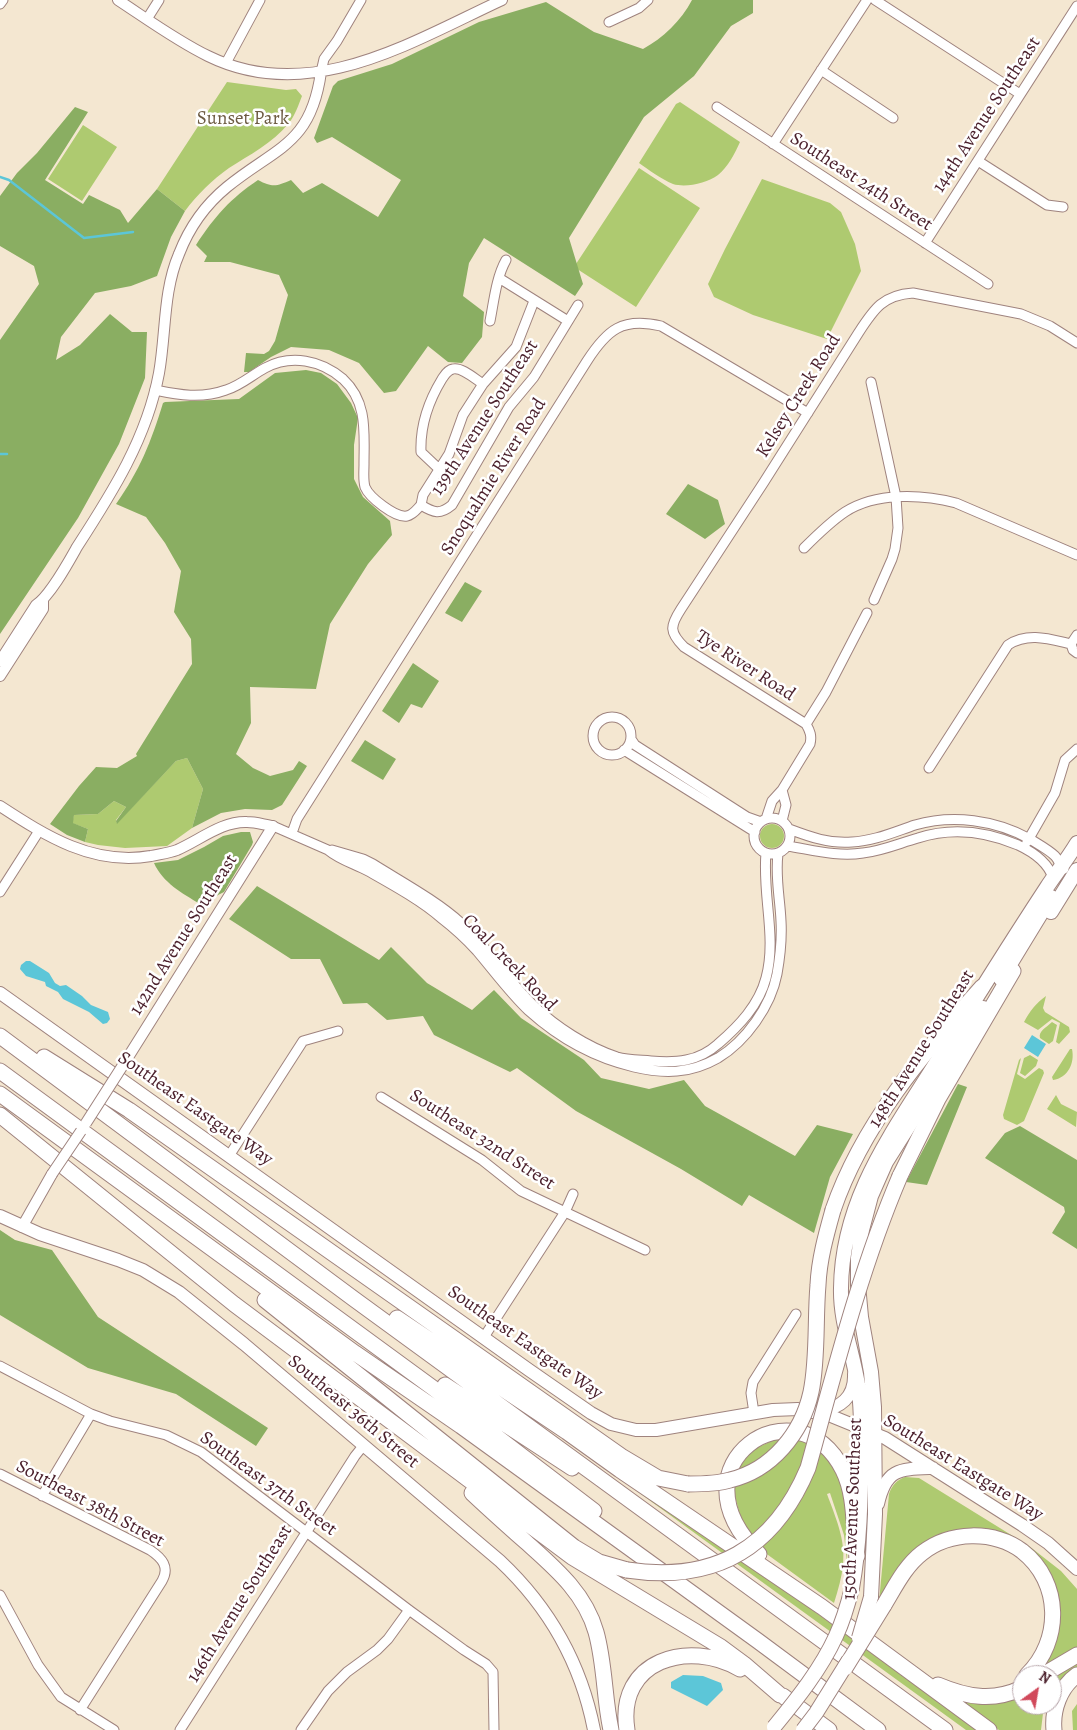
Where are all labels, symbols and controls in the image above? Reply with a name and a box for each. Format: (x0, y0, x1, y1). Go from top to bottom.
street label: 144th Avenue Southeast (928, 33, 1046, 197)
park label: Sunset Park (197, 108, 289, 130)
street label: Southeast 24th Street (785, 127, 937, 237)
street label: Kelsey Creek Road (752, 330, 846, 462)
street label: 139th Avenue Southeast (426, 336, 544, 500)
street label: Snoqualmie River Road (436, 394, 552, 560)
street label: Tye River Road (691, 625, 799, 707)
street label: 142nd Avenue Southeast (125, 850, 243, 1020)
street label: Coal Creek Road (457, 910, 561, 1016)
street label: 148th Avenue Southeast (864, 966, 980, 1132)
street label: Southeast Eastgate Way (113, 1047, 277, 1171)
street label: Southeast 32nd Street (405, 1084, 559, 1196)
street label: Southeast Eastgate Way (443, 1281, 607, 1405)
street label: Southeast 36th Street (283, 1350, 423, 1474)
street label: Southeast Eastgate Way (879, 1409, 1047, 1527)
street label: 150th Avenue Southeast (838, 1417, 868, 1601)
street label: Southeast 37th Street (195, 1427, 341, 1541)
street label: Southeast 38th Street (12, 1455, 168, 1553)
street label: 146th Avenue Southeast (182, 1521, 298, 1687)
north arrow (1012, 1665, 1062, 1715)
text: N (1035, 1667, 1054, 1688)

